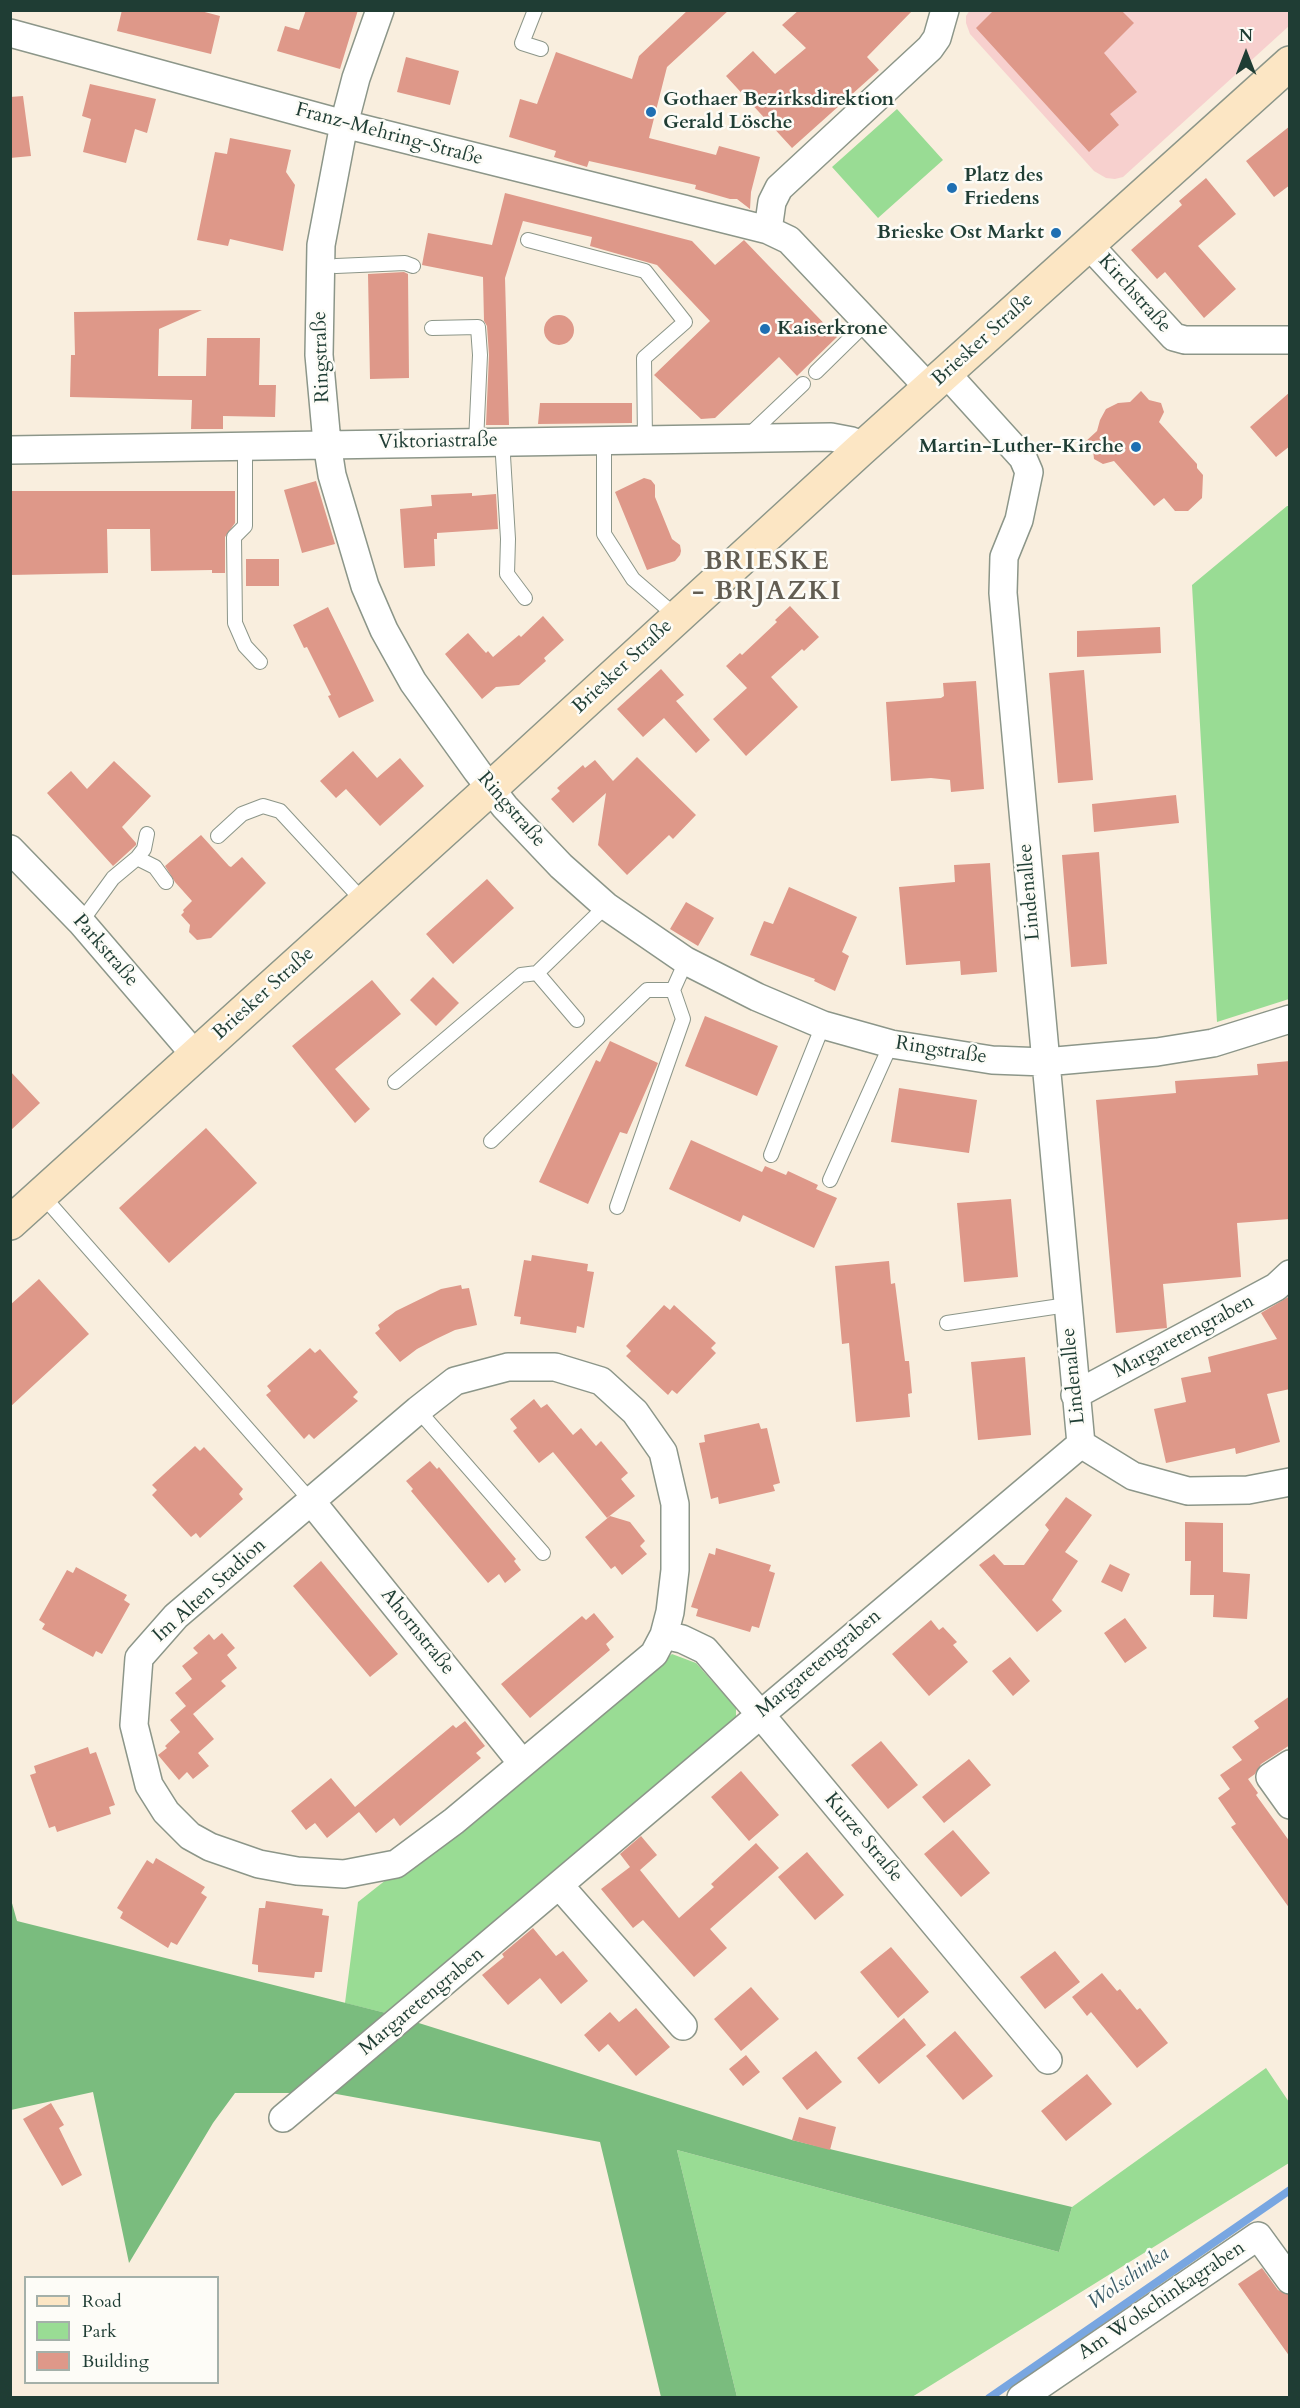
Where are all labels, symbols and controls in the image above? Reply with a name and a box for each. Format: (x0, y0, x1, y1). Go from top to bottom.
north arrow (1216, 24, 1276, 84)
text: N (1239, 25, 1253, 47)
place label: Gothaer Bezirksdirektion Gerald Lösche (663, 88, 894, 135)
street label: Franz-Mehring-Straße (293, 98, 485, 172)
marker: Gothaer Bezirksdirektion Gerald Lösche (644, 105, 658, 119)
place label: Platz des Friedens (964, 164, 1043, 211)
marker: Platz des Friedens (945, 181, 959, 195)
place label: Brieske Ost Markt (876, 221, 1044, 245)
marker: Brieske Ost Markt (1049, 226, 1063, 240)
street label: Kirchstraße (1092, 250, 1176, 338)
street label: Briesker Straße (927, 288, 1039, 392)
street label: Ringstraße (308, 311, 336, 403)
place label: Kaiserkrone (777, 317, 888, 341)
marker: Kaiserkrone (758, 322, 772, 336)
street label: Viktoriastraße (378, 429, 498, 455)
place label: Martin-Luther-Kirche (919, 435, 1124, 459)
marker: Martin-Luther-Kirche (1129, 440, 1143, 454)
district label: BRIESKE - BRJAZKI (692, 547, 842, 608)
street label: Briesker Straße (568, 615, 678, 719)
street label: Ringstraße (472, 767, 550, 853)
street label: Lindenallee (1014, 843, 1046, 941)
street label: Parkstraße (67, 910, 143, 992)
street label: Briesker Straße (208, 942, 320, 1046)
street label: Ringstraße (894, 1032, 988, 1070)
street label: Margaretengraben (1109, 1290, 1259, 1384)
street label: Lindenallee (1057, 1326, 1091, 1426)
street label: Im Alten Stadion (148, 1534, 272, 1648)
street label: Ahornstraße (375, 1584, 459, 1680)
street label: Margaretengraben (751, 1605, 887, 1723)
street label: Kurze Straße (819, 1788, 907, 1888)
street label: Margaretengraben (354, 1943, 490, 2061)
street label: Am Wolschinkagraben (1074, 2236, 1250, 2366)
water label: Wolschinka (1083, 2242, 1175, 2316)
legend (24, 2276, 219, 2384)
text: Road (82, 2289, 122, 2314)
text: Park (82, 2319, 117, 2344)
text: Building (82, 2349, 149, 2374)

